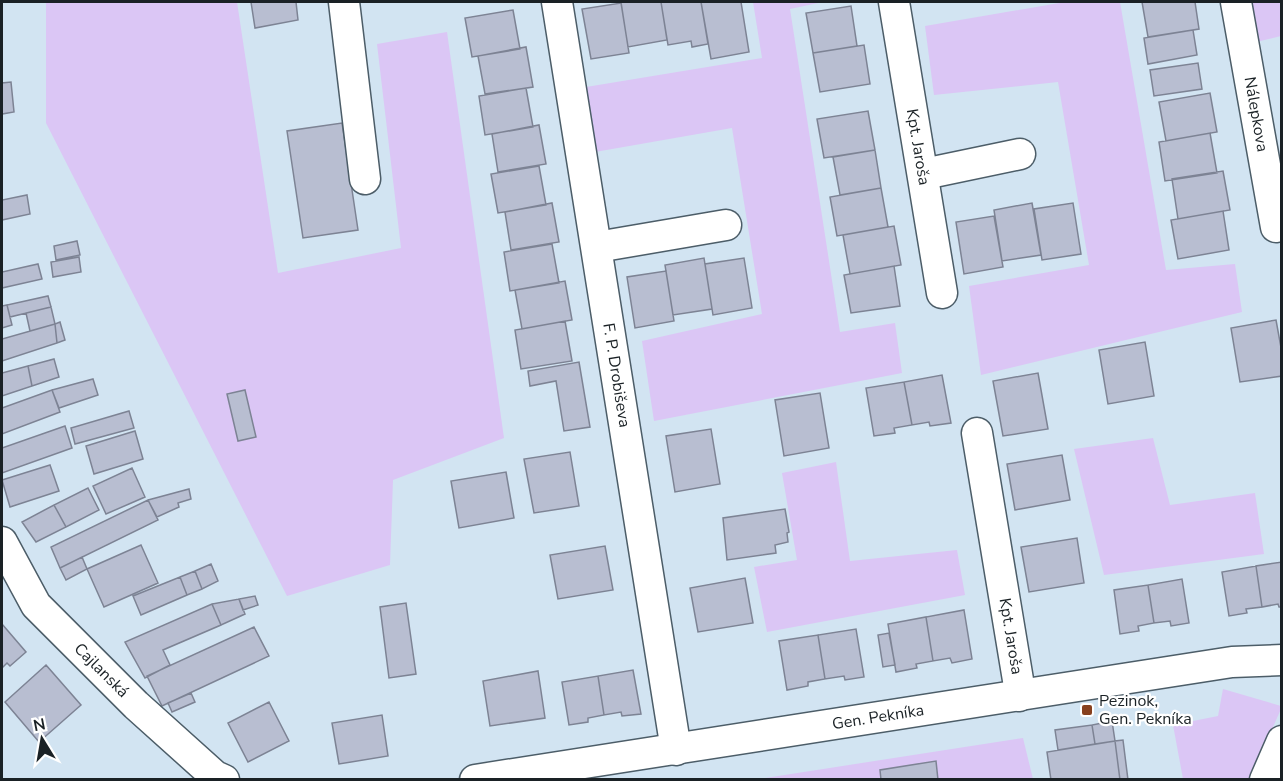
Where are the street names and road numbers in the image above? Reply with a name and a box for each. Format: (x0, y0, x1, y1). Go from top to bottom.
street label: Nálepkova (1238, 75, 1273, 154)
street label: Kpt. Jaroša (901, 107, 935, 187)
street label: F. P. Drobiševa (597, 322, 636, 429)
street label: Kpt. Jaroša (994, 596, 1028, 676)
street label: Cajlanská (69, 638, 134, 703)
street label: Gen. Pekníka (831, 699, 926, 735)

